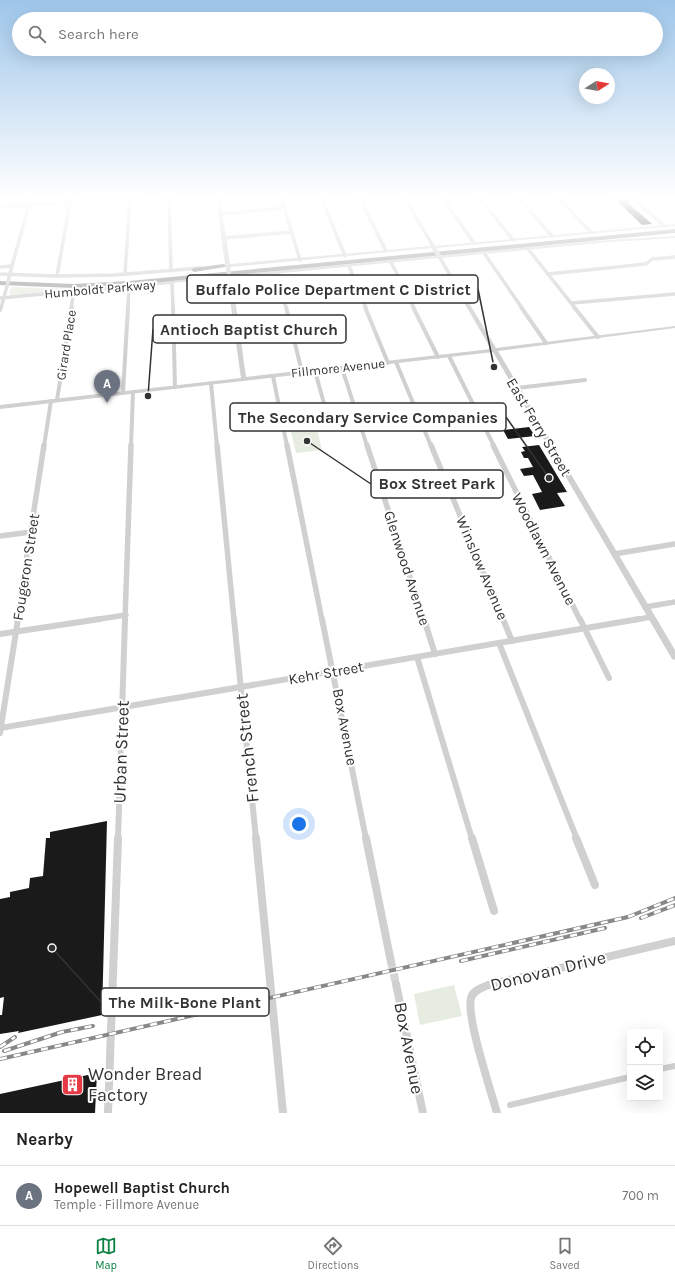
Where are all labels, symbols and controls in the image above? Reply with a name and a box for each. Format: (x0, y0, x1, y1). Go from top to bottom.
search box (12, 12, 663, 56)
icon: search (26, 23, 48, 45)
text: Search here (58, 25, 139, 43)
north arrow (579, 68, 615, 104)
callout: Buffalo Police Department C District (187, 275, 478, 303)
street label: Humboldt Parkway (44, 277, 156, 301)
text: Buffalo Police Department C District (195, 280, 471, 299)
street label: Girard Place (53, 308, 79, 381)
callout: Antioch Baptist Church (153, 315, 346, 343)
text: Antioch Baptist Church (160, 320, 338, 339)
street label: Fillmore Avenue (290, 356, 386, 380)
pin: A (94, 370, 120, 403)
street label: East Ferry Street (503, 375, 576, 480)
callout: The Secondary Service Companies (230, 403, 506, 431)
text: The Secondary Service Companies (238, 408, 498, 427)
callout: Box Street Park (371, 470, 503, 498)
text: Box Street Park (379, 474, 496, 493)
street label: Woodlawn Avenue (508, 490, 580, 608)
street label: Glenwood Avenue (380, 508, 434, 628)
street label: Fougeron Street (9, 512, 43, 622)
street label: Winslow Avenue (452, 513, 512, 623)
street label: Kehr Street (287, 657, 365, 688)
street label: Box Avenue (329, 687, 361, 767)
street label: French Street (230, 692, 264, 804)
street label: Urban Street (108, 700, 134, 804)
your location (289, 814, 309, 834)
street label: Donovan Drive (488, 946, 608, 996)
callout: The Milk-Bone Plant (101, 988, 269, 1016)
text: The Milk-Bone Plant (109, 993, 261, 1012)
street label: Box Avenue (389, 1000, 429, 1096)
map controls (627, 1029, 663, 1101)
button: locate (627, 1029, 663, 1065)
place label: Wonder Bread Factory (88, 1063, 202, 1106)
button: layers (627, 1065, 663, 1101)
building icon: Wonder Bread Factory (59, 1071, 85, 1097)
text: Nearby (16, 1129, 73, 1149)
text: Hopewell Baptist Church (54, 1179, 230, 1197)
text: A (25, 1188, 33, 1203)
text: 700 m (622, 1188, 659, 1203)
text: Temple · Fillmore Avenue (54, 1197, 199, 1212)
tab: Map (95, 1235, 117, 1272)
tab: Directions (307, 1235, 359, 1272)
tab: Saved (549, 1235, 580, 1272)

